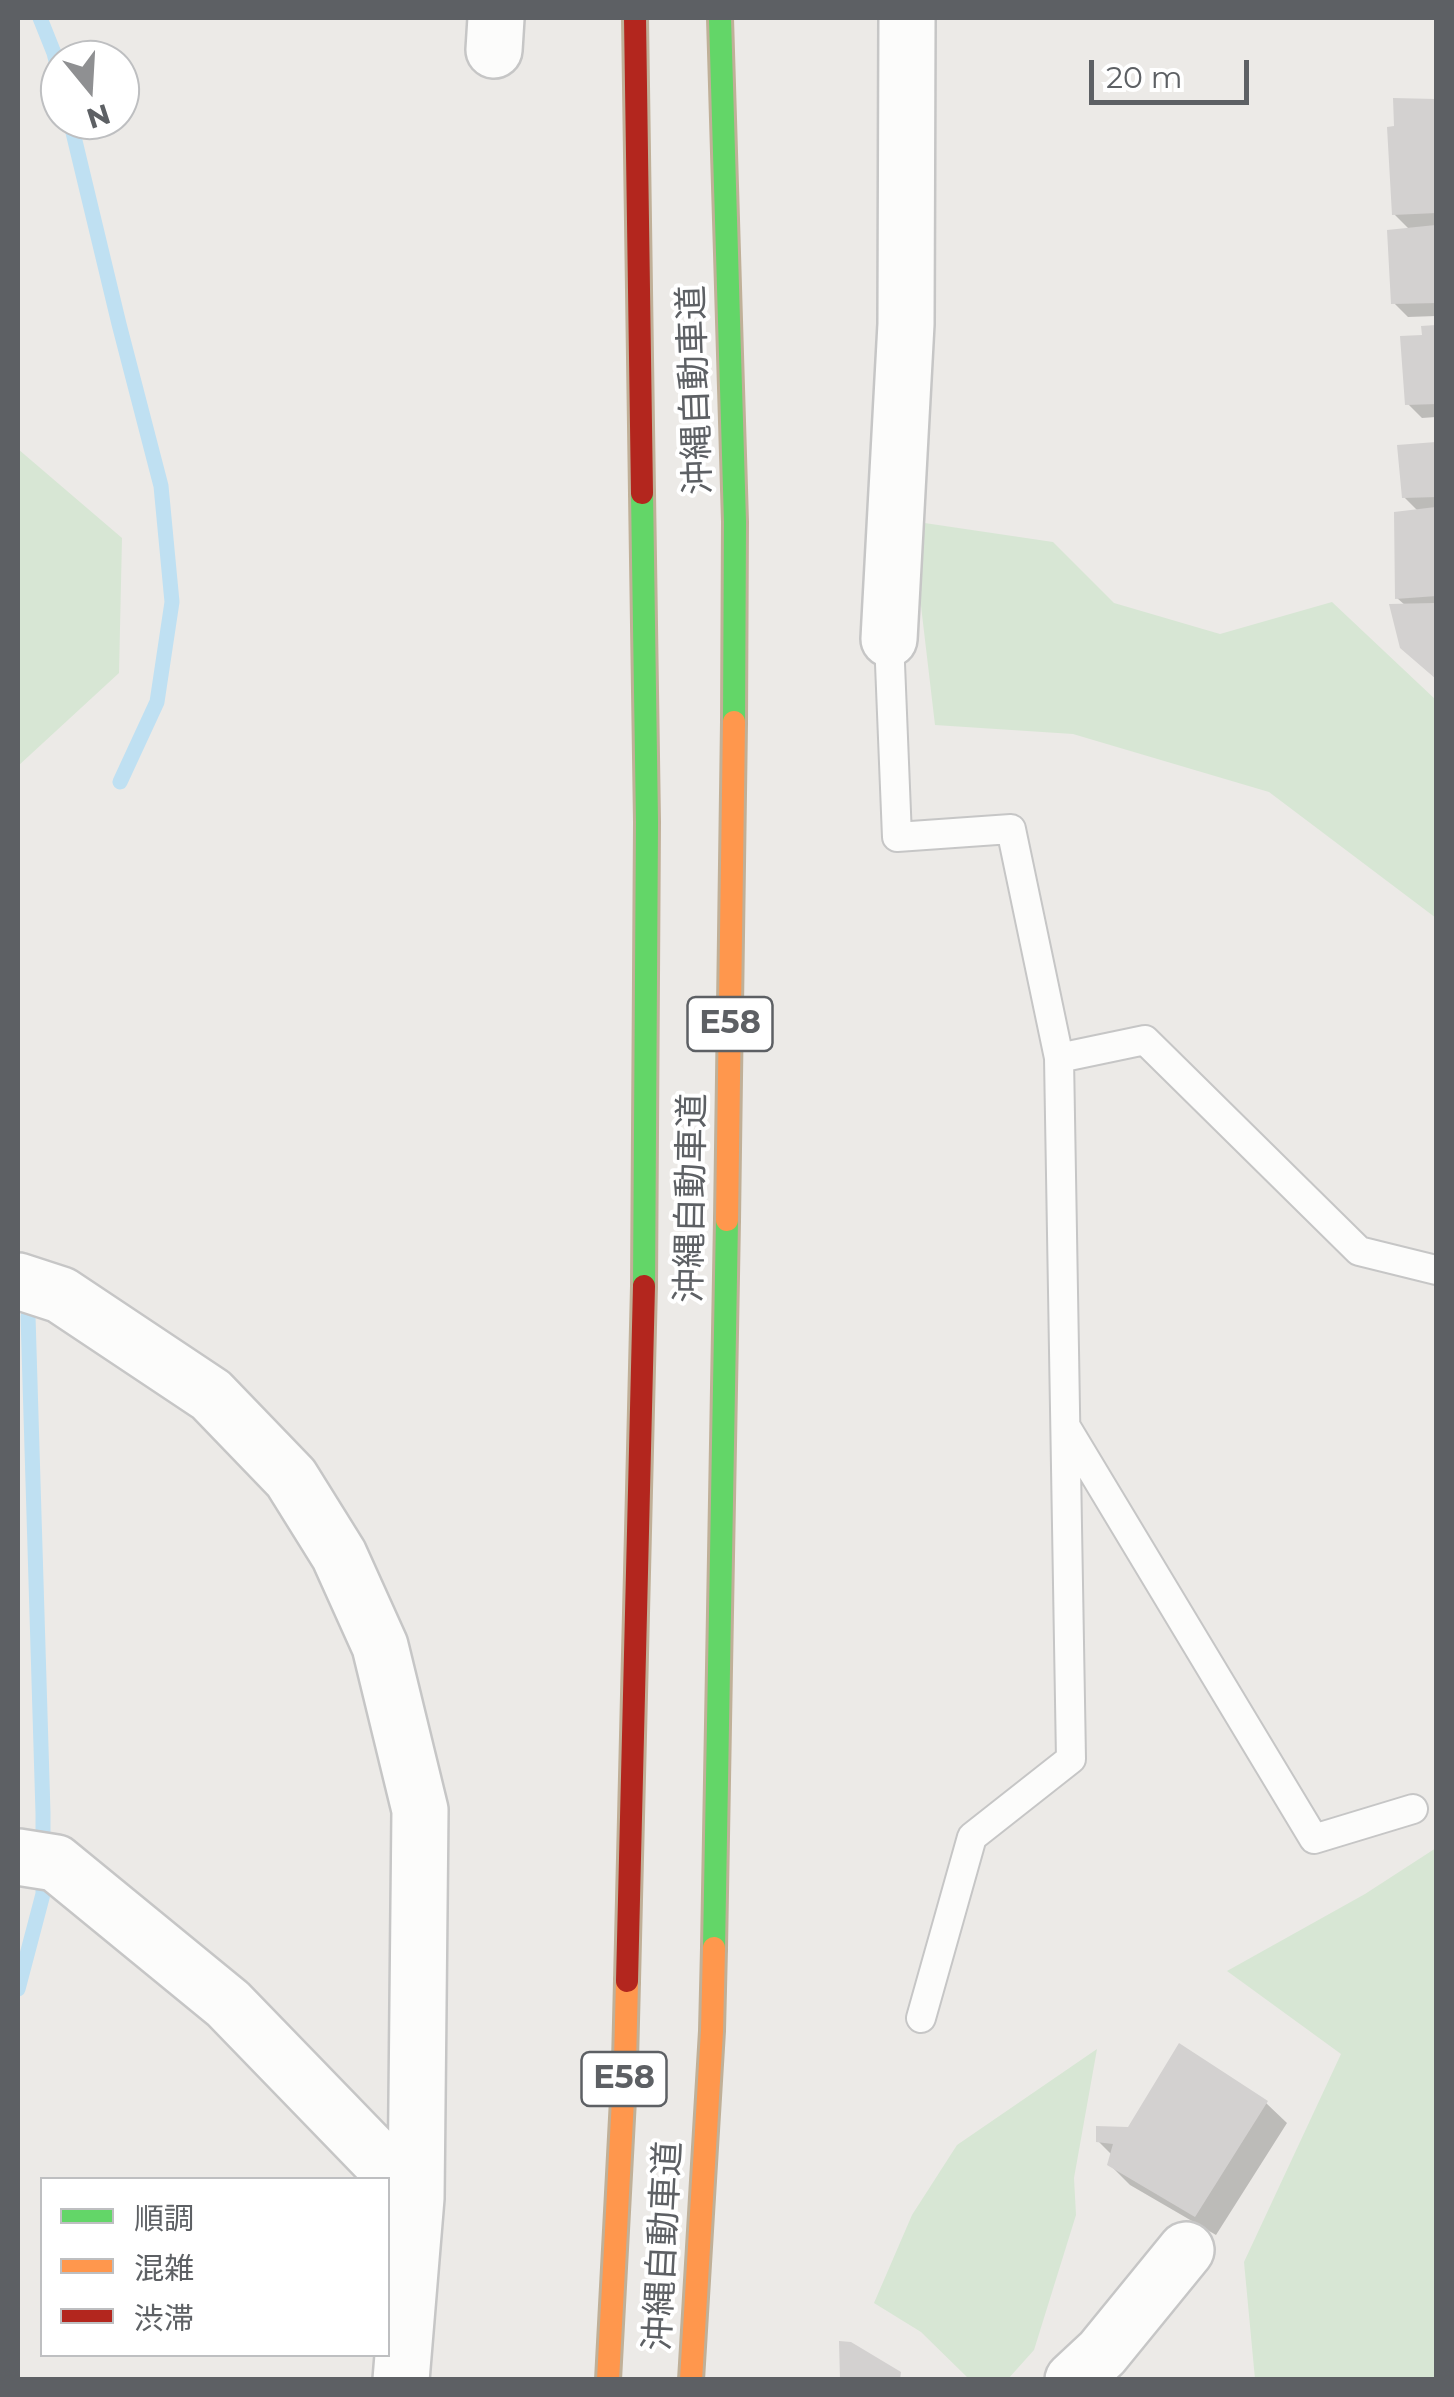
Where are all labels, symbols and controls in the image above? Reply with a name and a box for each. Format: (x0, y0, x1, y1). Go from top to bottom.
north arrow (40, 40, 140, 140)
scale bar (1094, 40, 1254, 102)
text: 20 m (1106, 59, 1183, 96)
text: N (83, 97, 115, 136)
street label: 沖縄自動車道 (671, 284, 721, 496)
road number: E58 (688, 997, 772, 1051)
street label: 沖縄自動車道 (669, 1093, 715, 1303)
road number: E58 (582, 2052, 666, 2106)
street label: 沖縄自動車道 (638, 2140, 690, 2352)
legend (40, 2177, 390, 2357)
text: 順調 (134, 2200, 194, 2237)
text: 混雑 (134, 2250, 194, 2287)
text: 渋滞 (134, 2300, 194, 2337)

